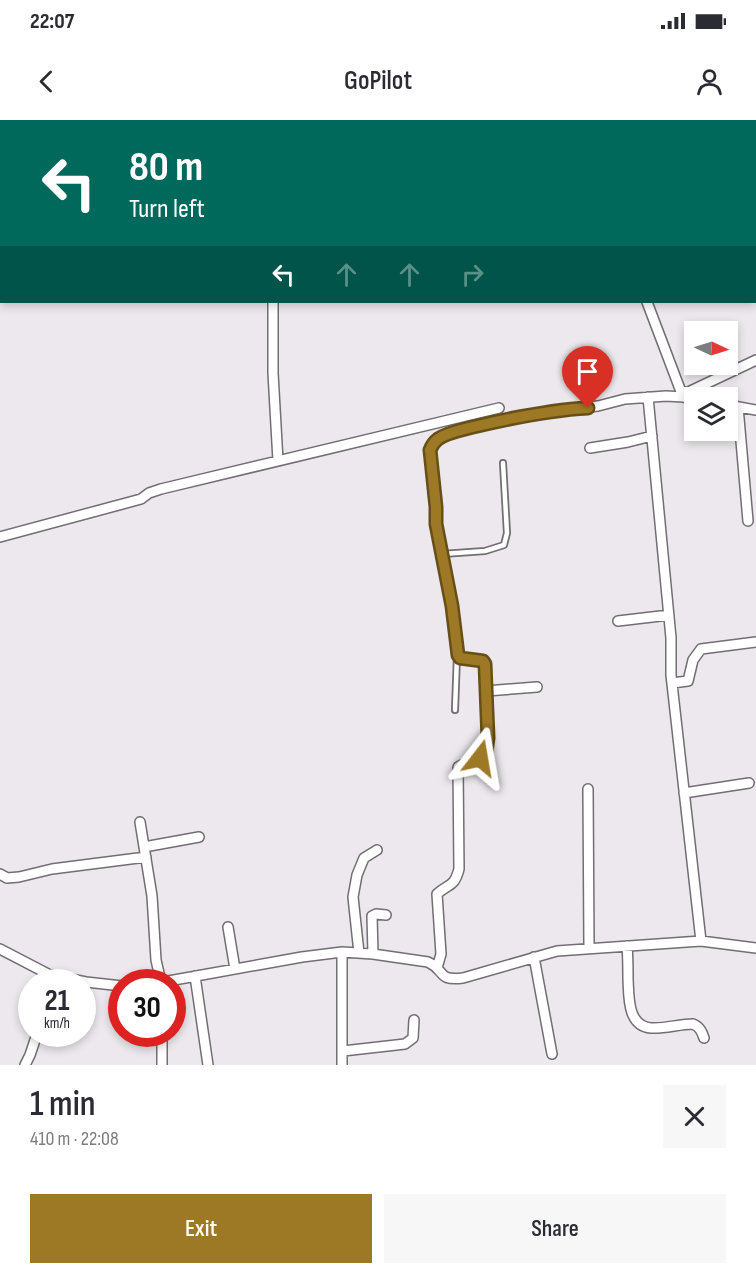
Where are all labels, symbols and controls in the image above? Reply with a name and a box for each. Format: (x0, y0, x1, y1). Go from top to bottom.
text: 22:07 (30, 8, 74, 35)
icon: back (30, 65, 63, 98)
text: GoPilot (344, 65, 412, 97)
icon: person (693, 65, 726, 98)
text: 80 m (129, 142, 203, 193)
icon: left (30, 144, 108, 222)
text: Turn left (129, 193, 205, 225)
icon: left (267, 258, 300, 291)
icon: ahead (330, 258, 363, 291)
icon: ahead (393, 258, 426, 291)
icon: right (456, 258, 489, 291)
north arrow (684, 321, 738, 375)
map controls (684, 321, 738, 441)
pin (562, 346, 613, 408)
icon: arrive (571, 355, 604, 388)
button: layers (684, 387, 738, 441)
position arrow (448, 726, 512, 790)
speed limit sign: 30 (108, 969, 186, 1047)
text: 21 (45, 983, 69, 1019)
text: km/h (44, 1014, 70, 1033)
text: 1 min (30, 1083, 95, 1126)
button: close (663, 1085, 726, 1148)
text: 410 m · 22:08 (30, 1127, 119, 1151)
button: Exit (30, 1194, 372, 1263)
button: Share (384, 1194, 726, 1263)

